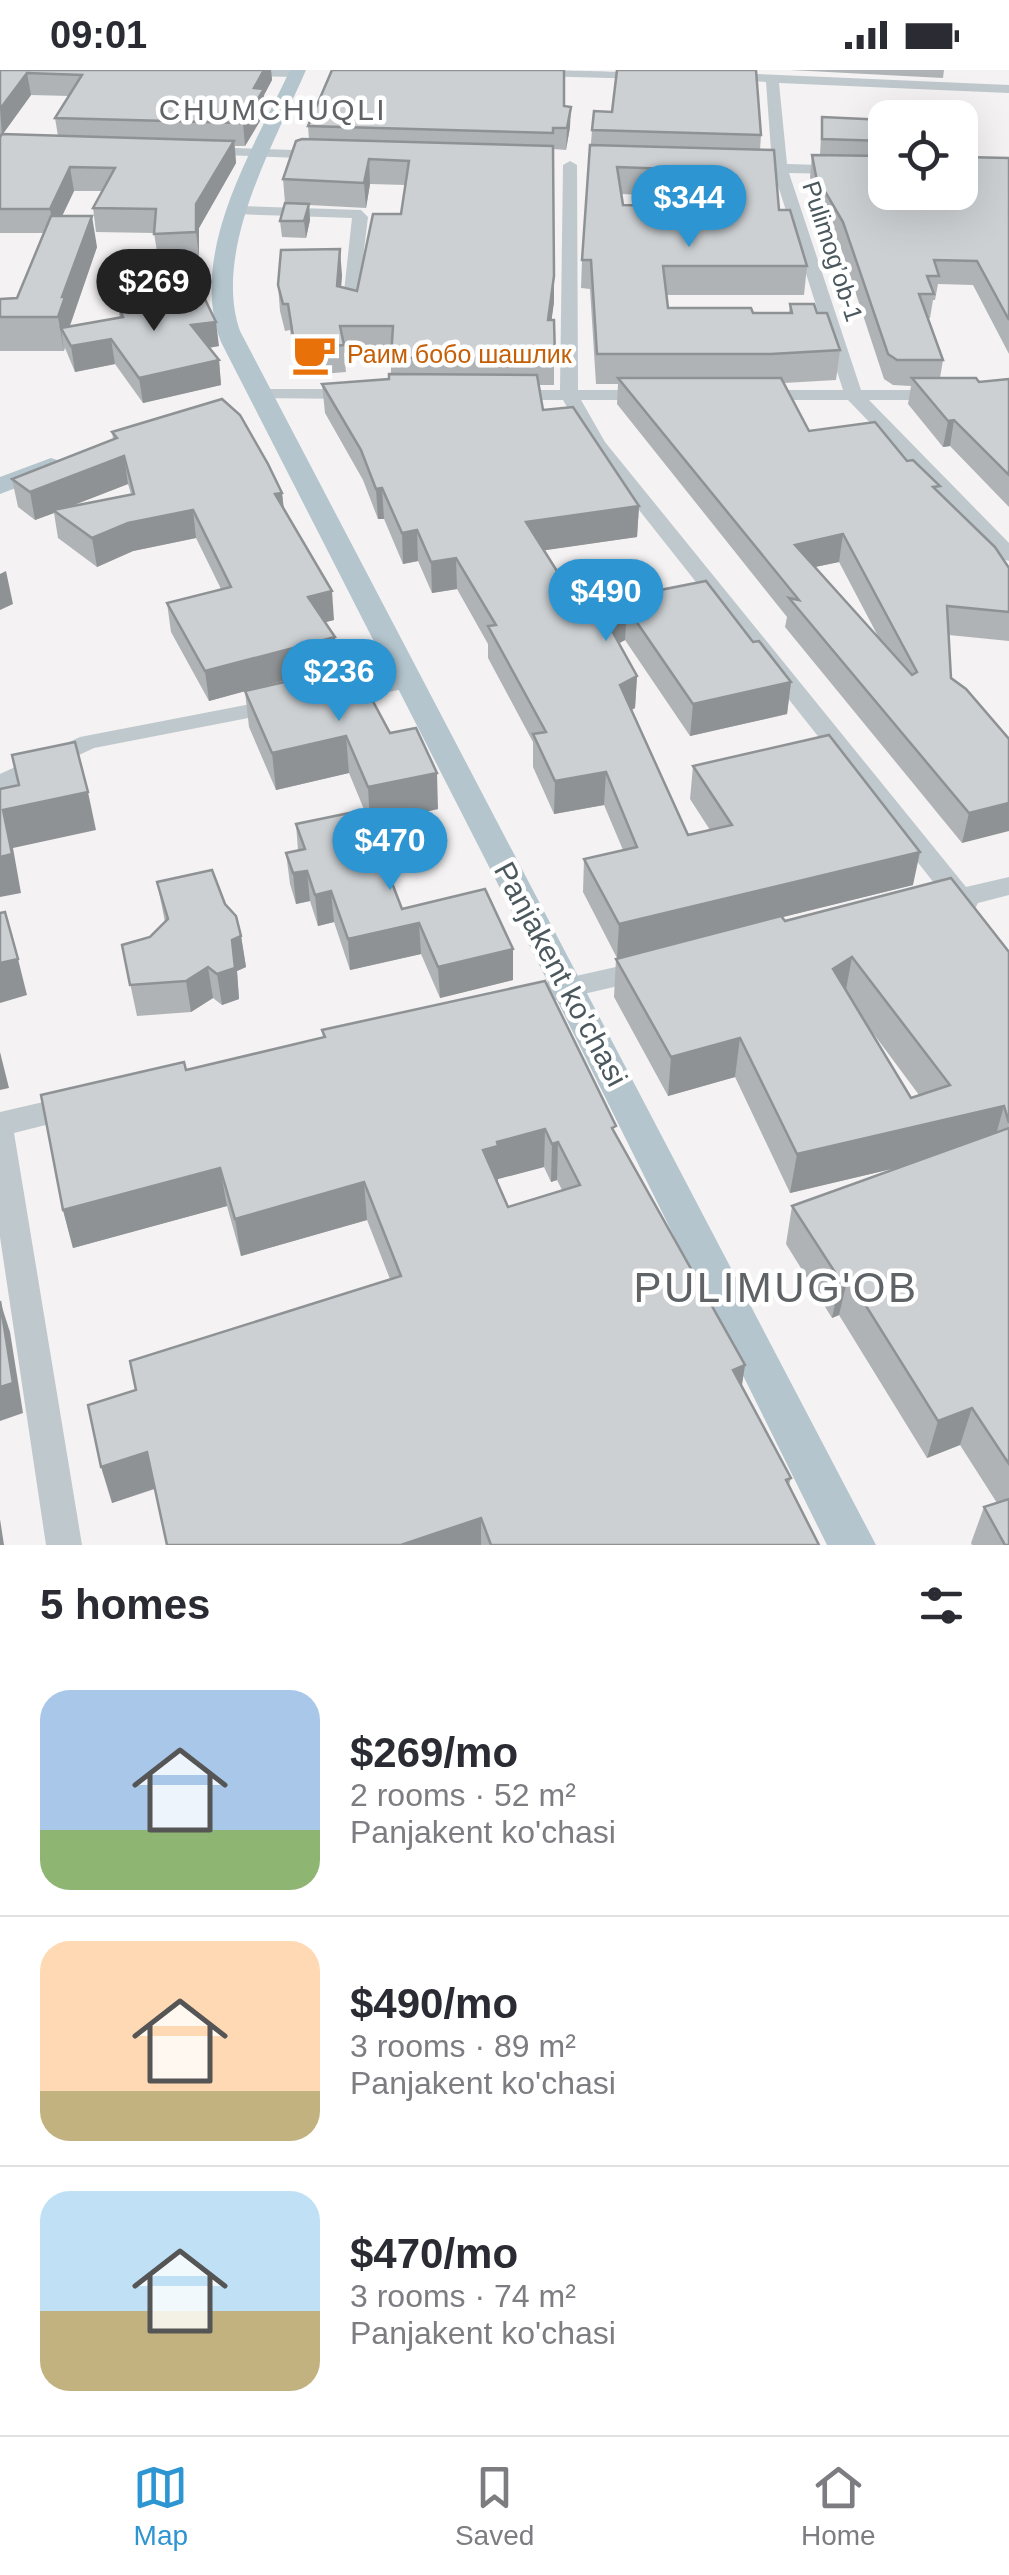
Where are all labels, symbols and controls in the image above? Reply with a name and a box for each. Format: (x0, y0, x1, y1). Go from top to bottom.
text: 09:01 (50, 14, 147, 56)
district label: CHUMCHUQLI (159, 93, 387, 126)
map controls (868, 100, 978, 210)
button: locate (868, 100, 978, 210)
pin: $344 (630, 165, 748, 250)
street label: Pulimog’ob-1 (797, 177, 869, 325)
text: $344 (653, 179, 725, 215)
pin: $269 (95, 249, 213, 334)
text: $269 (118, 263, 190, 299)
cafe icon: Раим бобо шашлик (290, 330, 338, 378)
place label: Раим бобо шашлик (347, 340, 573, 368)
pin: $490 (547, 559, 665, 644)
text: $490 (570, 573, 642, 609)
pin: $236 (280, 639, 398, 724)
text: $236 (303, 653, 375, 689)
pin: $470 (331, 808, 449, 893)
text: $470 (354, 822, 426, 858)
street label: Panjakent ko'chasi (488, 856, 634, 1092)
district label: PULIMUG'OB (633, 1264, 919, 1311)
icon: filters (914, 1578, 969, 1633)
text: 5 homes (40, 1581, 210, 1628)
text: $269/mo (350, 1729, 518, 1776)
icon: home (120, 1730, 240, 1850)
text: 2 rooms · 52 m² (350, 1777, 576, 1813)
text: Panjakent ko'chasi (350, 1814, 616, 1850)
text: $490/mo (350, 1980, 518, 2027)
icon: home (120, 1981, 240, 2101)
text: 3 rooms · 89 m² (350, 2028, 576, 2064)
text: Panjakent ko'chasi (350, 2065, 616, 2101)
text: $470/mo (350, 2230, 518, 2277)
icon: home (120, 2231, 240, 2351)
text: 3 rooms · 74 m² (350, 2278, 576, 2314)
text: Panjakent ko'chasi (350, 2315, 616, 2351)
tab: Map (133, 2460, 188, 2552)
tab: Saved (455, 2460, 534, 2552)
tab: Home (801, 2460, 876, 2552)

